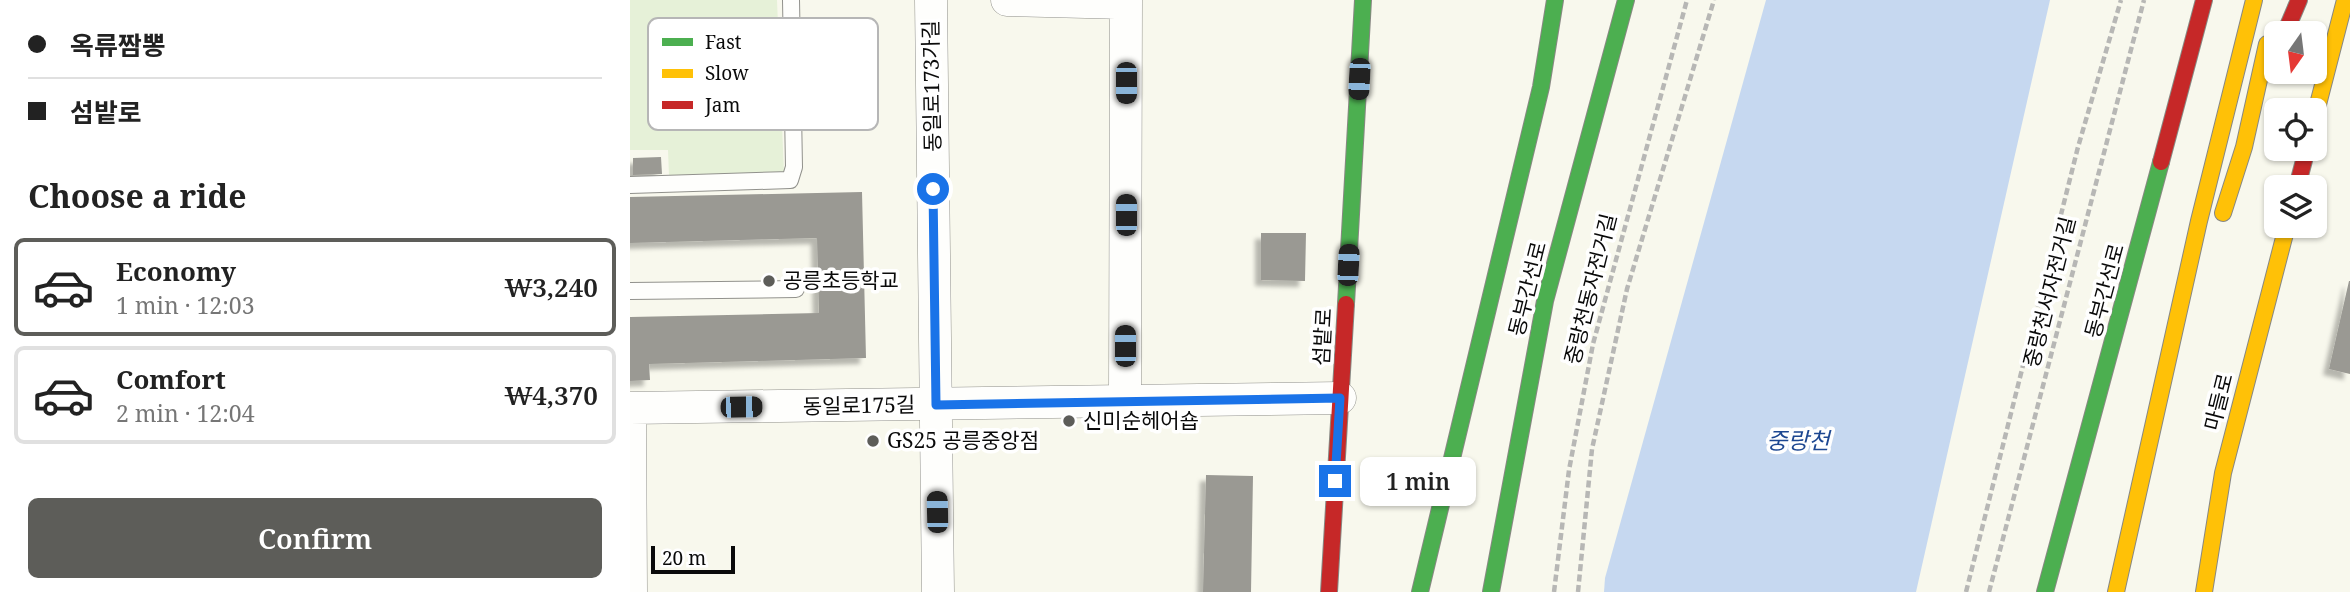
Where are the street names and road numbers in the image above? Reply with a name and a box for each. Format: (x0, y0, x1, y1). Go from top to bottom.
street label: 동일로173가길 (916, 20, 946, 152)
street label: 중랑천동자전거길 (1558, 210, 1622, 367)
street label: 중랑천서자전거길 (2017, 213, 2081, 370)
street label: 동부간선로 (1502, 239, 1552, 339)
street label: 동부간선로 (2078, 240, 2130, 341)
street label: 섬밭로 (1307, 307, 1337, 367)
street label: 마들로 (2197, 370, 2239, 433)
street label: 동일로175길 (802, 390, 915, 420)

